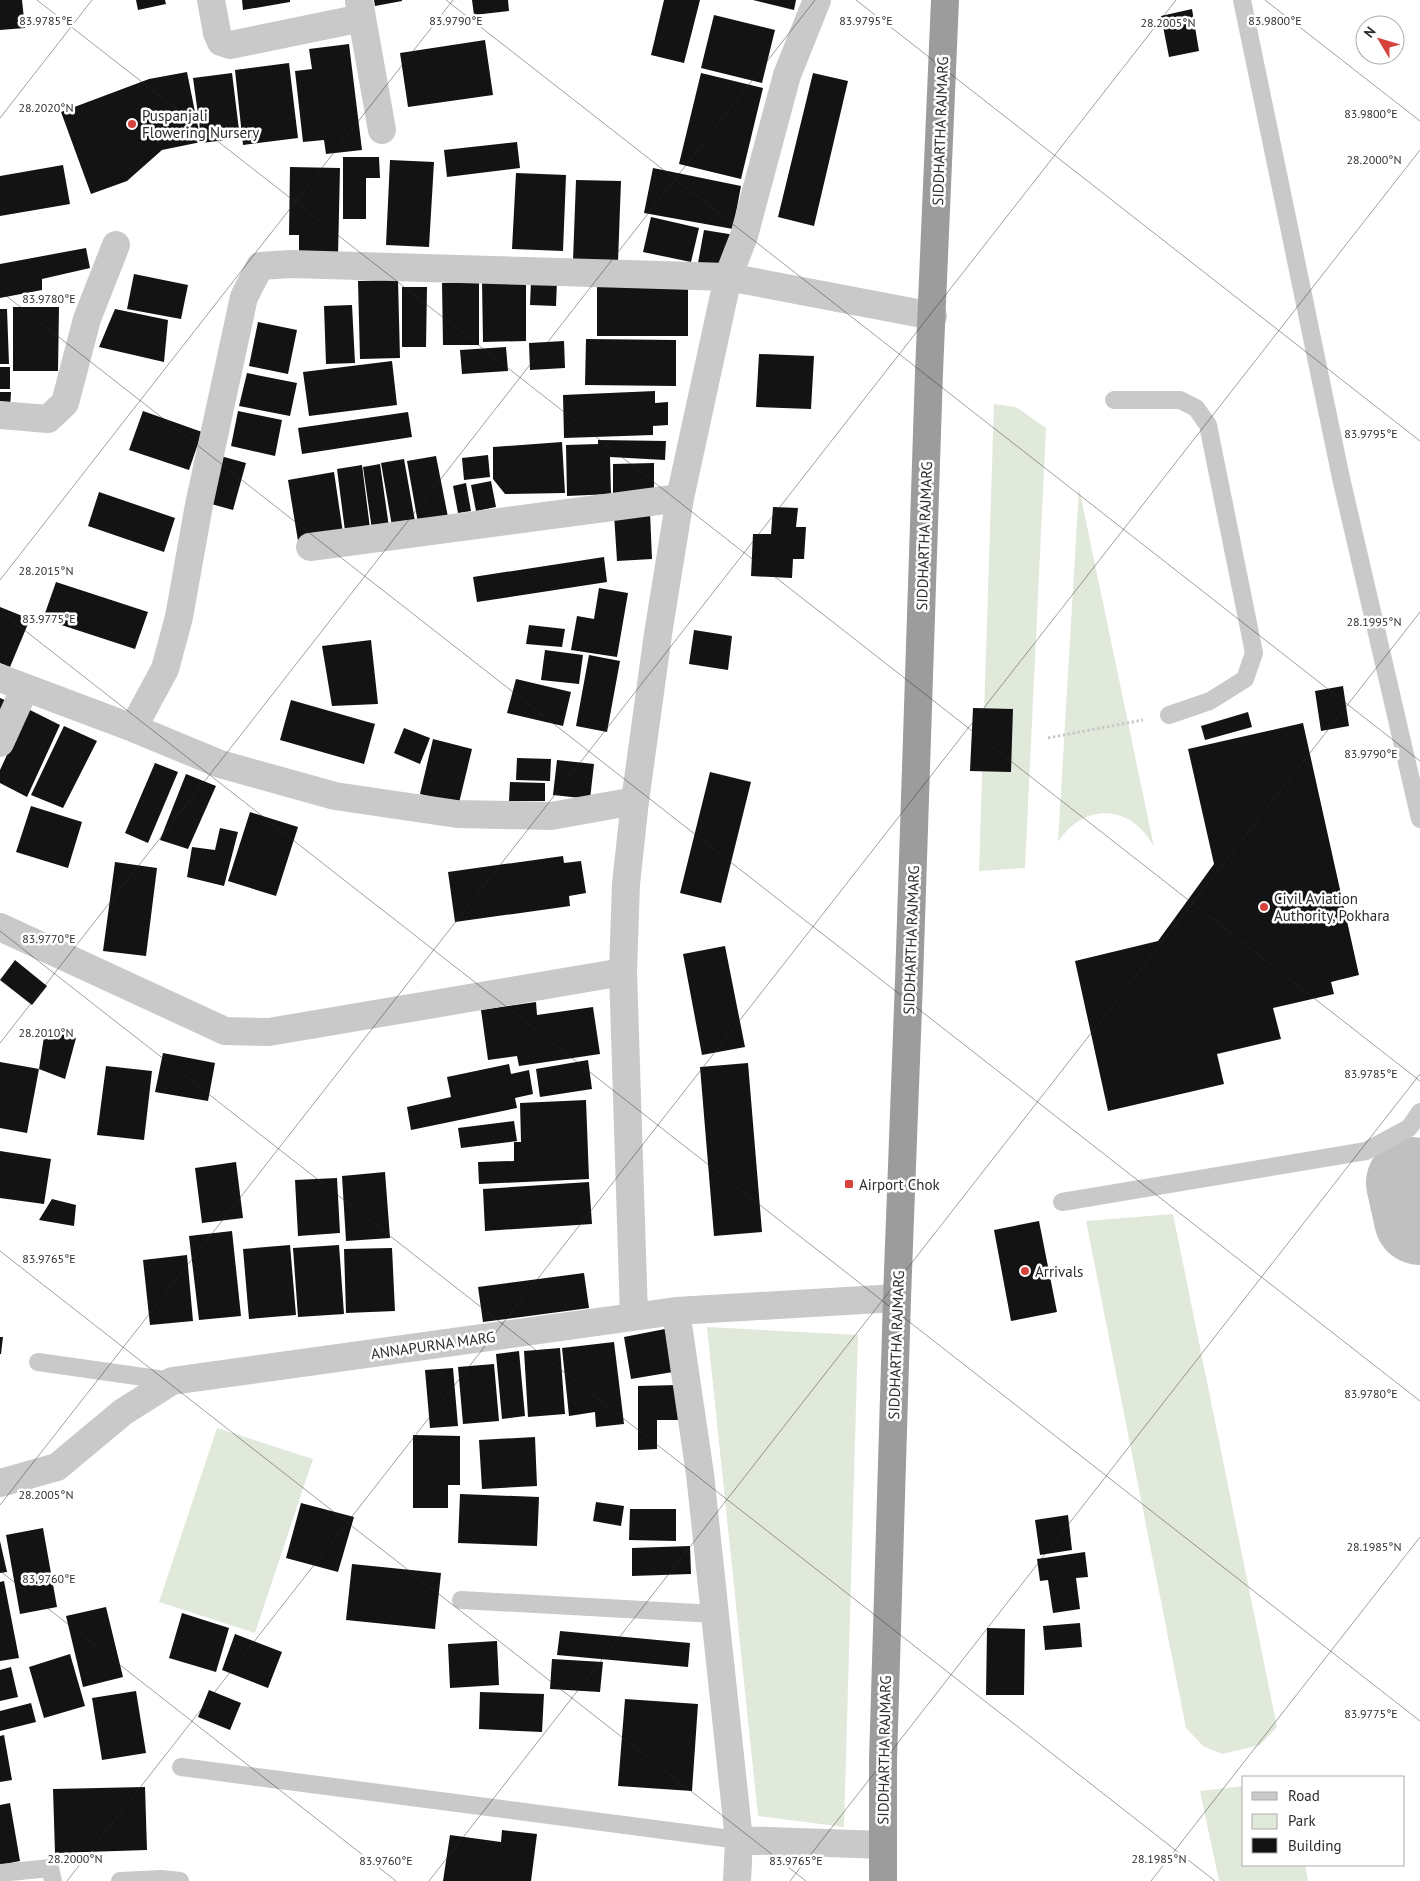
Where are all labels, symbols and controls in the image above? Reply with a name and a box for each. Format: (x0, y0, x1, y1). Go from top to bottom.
text: 83.9785°E (19, 13, 73, 28)
text: 83.9790°E (429, 13, 483, 28)
text: 83.9795°E (839, 13, 893, 28)
text: 83.9800°E (1248, 13, 1302, 28)
text: 28.2005°N (1141, 15, 1195, 30)
north arrow (1355, 15, 1405, 65)
text: N (1360, 23, 1380, 41)
street label: SIDDHARTHA RAJMARG (928, 56, 952, 206)
text: 28.2020°N (19, 100, 73, 115)
place label: Puspanjali Flowering Nursery (142, 106, 259, 142)
text: 83.9800°E (1344, 106, 1398, 121)
marker: Puspanjali Flowering Nursery (126, 118, 138, 130)
text: 28.2000°N (1347, 152, 1401, 167)
text: 83.9780°E (22, 291, 76, 306)
text: 83.9795°E (1344, 426, 1398, 441)
street label: SIDDHARTHA RAJMARG (912, 461, 936, 611)
text: 28.2015°N (19, 563, 73, 578)
text: 83.9775°E (22, 611, 76, 626)
text: 28.1995°N (1347, 614, 1401, 629)
text: 83.9790°E (1344, 746, 1398, 761)
street label: SIDDHARTHA RAJMARG (899, 865, 923, 1015)
place label: Civil Aviation Authority, Pokhara (1274, 889, 1390, 925)
marker: Civil Aviation Authority, Pokhara (1258, 901, 1270, 913)
text: 83.9770°E (22, 931, 76, 946)
text: 28.2010°N (19, 1025, 73, 1040)
text: 83.9785°E (1344, 1066, 1398, 1081)
place label: Airport Chok (859, 1175, 941, 1194)
marker: Airport Chok (843, 1178, 855, 1190)
text: 83.9765°E (22, 1251, 76, 1266)
place label: Arrivals (1035, 1262, 1083, 1281)
marker: Arrivals (1019, 1265, 1031, 1277)
street label: SIDDHARTHA RAJMARG (884, 1270, 908, 1420)
street label: ANNAPURNA MARG (370, 1327, 496, 1363)
text: 83.9780°E (1344, 1386, 1398, 1401)
text: 28.2005°N (19, 1487, 73, 1502)
text: 28.1985°N (1347, 1539, 1401, 1554)
text: 83.9760°E (22, 1571, 76, 1586)
street label: SIDDHARTHA RAJMARG (873, 1675, 895, 1825)
text: 83.9775°E (1344, 1706, 1398, 1721)
legend (1242, 1776, 1405, 1866)
text: Road (1288, 1786, 1320, 1805)
text: Park (1288, 1811, 1316, 1830)
text: Building (1288, 1836, 1342, 1855)
text: 28.2000°N (48, 1851, 102, 1866)
text: 28.1985°N (1132, 1851, 1186, 1866)
text: 83.9760°E (359, 1853, 413, 1868)
text: 83.9765°E (769, 1853, 823, 1868)

